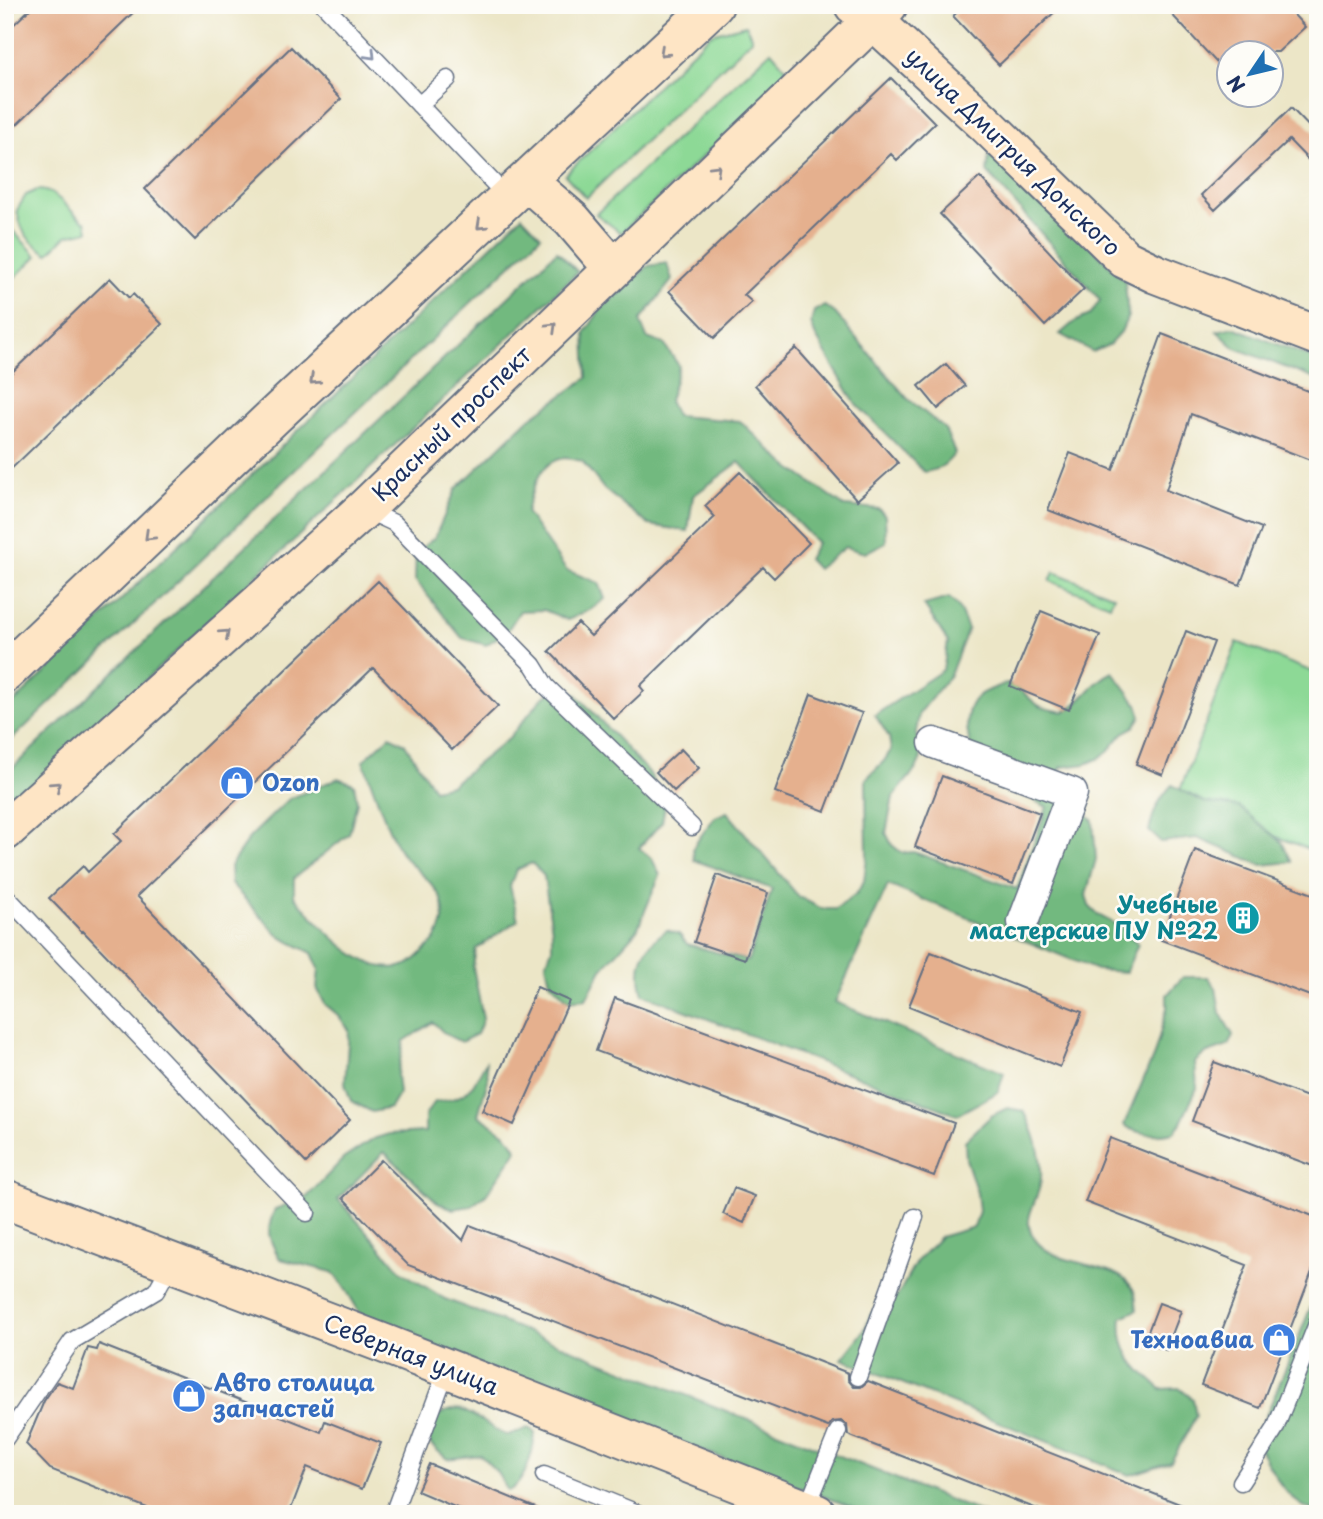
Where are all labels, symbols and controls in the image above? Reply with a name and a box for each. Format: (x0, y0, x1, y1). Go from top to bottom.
street label: улица Дмитрия Донского (898, 38, 1130, 264)
north arrow (1214, 38, 1284, 108)
one-way arrow (659, 44, 672, 57)
one-way arrow (363, 46, 375, 59)
text: N (1219, 70, 1251, 99)
one-way arrow (707, 165, 720, 178)
one-way arrow (476, 217, 489, 229)
one-way arrow (543, 322, 556, 335)
street label: Красный проспект (363, 337, 539, 508)
one-way arrow (309, 371, 322, 384)
one-way arrow (144, 528, 157, 541)
one-way arrow (217, 629, 230, 642)
shop icon: Ozon (218, 764, 256, 802)
place label: Ozon (262, 764, 320, 799)
one-way arrow (48, 782, 61, 794)
place label: Учебные мастерские ПУ №22 (969, 886, 1218, 947)
building icon: Учебные мастерские ПУ №22 (1224, 899, 1262, 937)
street label: Северная улица (319, 1304, 505, 1403)
place label: Техноавиа (1130, 1321, 1254, 1356)
shop icon: Техноавиа (1260, 1321, 1298, 1359)
place label: Авто столица запчастей (213, 1364, 375, 1425)
shop icon: Авто столица запчастей (170, 1377, 208, 1415)

